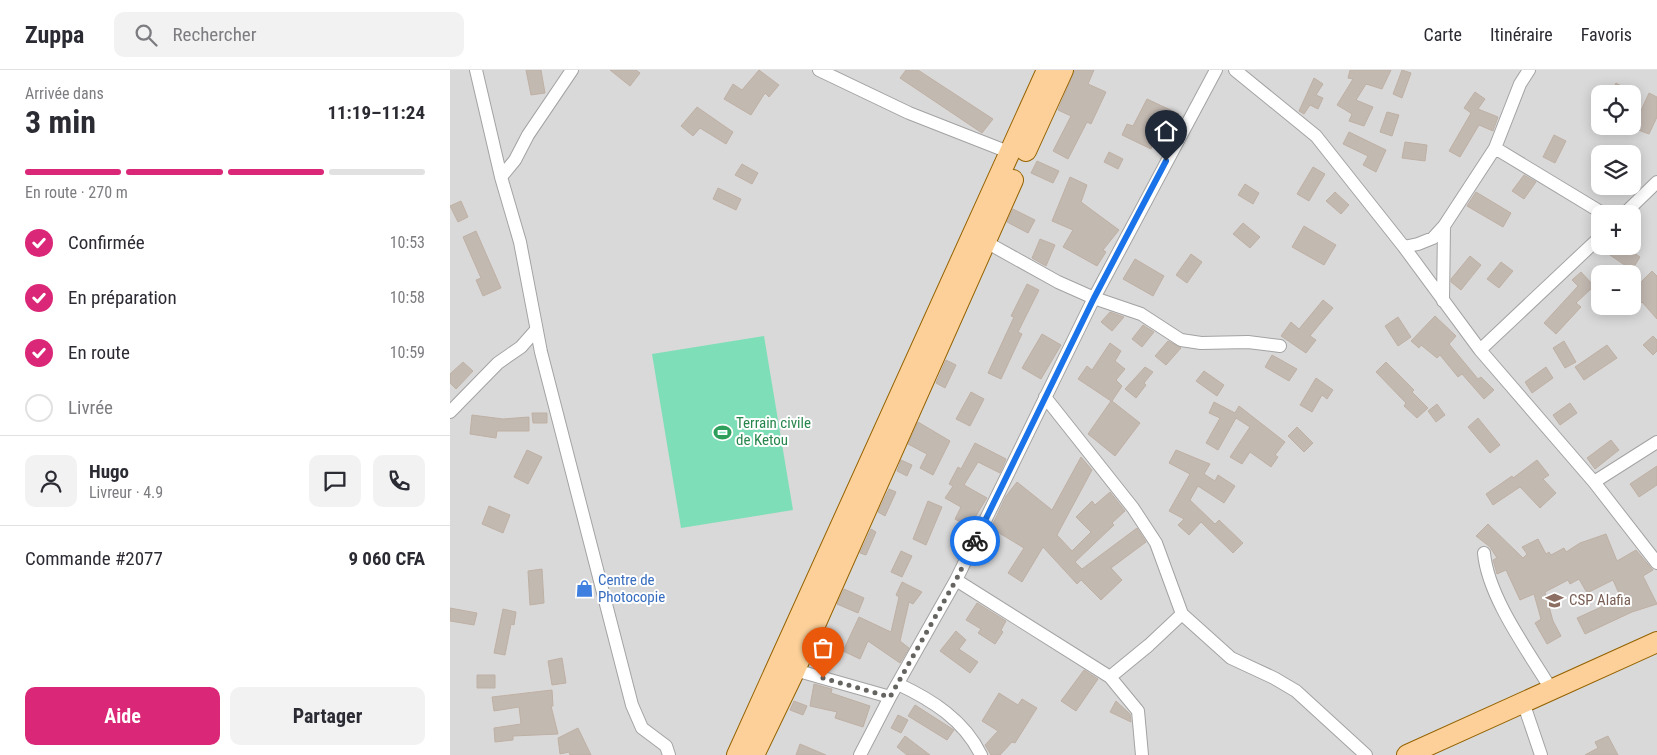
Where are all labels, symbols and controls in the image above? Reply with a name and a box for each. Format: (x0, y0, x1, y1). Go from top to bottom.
search box (114, 12, 464, 57)
text: Zuppa (25, 21, 84, 49)
icon: search (132, 21, 160, 49)
text: Rechercher (172, 23, 257, 46)
text: Carte (1423, 24, 1462, 45)
text: Itinéraire (1490, 24, 1553, 45)
text: Favoris (1581, 24, 1632, 45)
text: Arrivée dans (25, 84, 104, 103)
map controls (1591, 85, 1641, 315)
button: locate (1591, 85, 1641, 135)
text: 11:19–11:24 (327, 101, 425, 124)
text: 3 min (25, 103, 96, 141)
pin (1145, 110, 1187, 161)
icon: home (1152, 117, 1180, 145)
button: layers (1591, 145, 1641, 195)
text: En route · 270 m (25, 183, 128, 202)
button: + (1591, 205, 1641, 255)
icon: check (25, 229, 53, 257)
text: Confirmée (68, 231, 145, 254)
text: 10:53 (390, 233, 425, 252)
button: − (1591, 265, 1641, 315)
icon: check (25, 284, 53, 312)
text: En préparation (68, 286, 177, 309)
text: 10:58 (390, 288, 425, 307)
icon: check (25, 339, 53, 367)
text: En route (68, 341, 130, 364)
text: 10:59 (390, 343, 425, 362)
text: Livrée (68, 396, 113, 419)
place label: Terrain civile de Ketou (736, 414, 811, 449)
sports icon: Terrain civile de Ketou (712, 422, 732, 442)
button: person (25, 455, 77, 507)
button: chat (309, 455, 361, 507)
button: phone (373, 455, 425, 507)
text: Hugo (89, 460, 129, 483)
text: Livreur · 4.9 (89, 483, 163, 502)
courier (950, 516, 1000, 566)
icon: bike (961, 527, 989, 555)
text: Commande #2077 (25, 547, 163, 570)
text: 9 060 CFA (348, 547, 425, 570)
place label: Centre de Photocopie (598, 571, 665, 606)
shop icon: Centre de Photocopie (574, 579, 594, 599)
school or university icon: CSP Alafia (1545, 590, 1565, 610)
place label: CSP Alafia (1569, 591, 1631, 609)
pin (802, 627, 844, 678)
icon: bag (809, 634, 837, 662)
button: Aide (25, 687, 220, 745)
button: Partager (230, 687, 425, 745)

